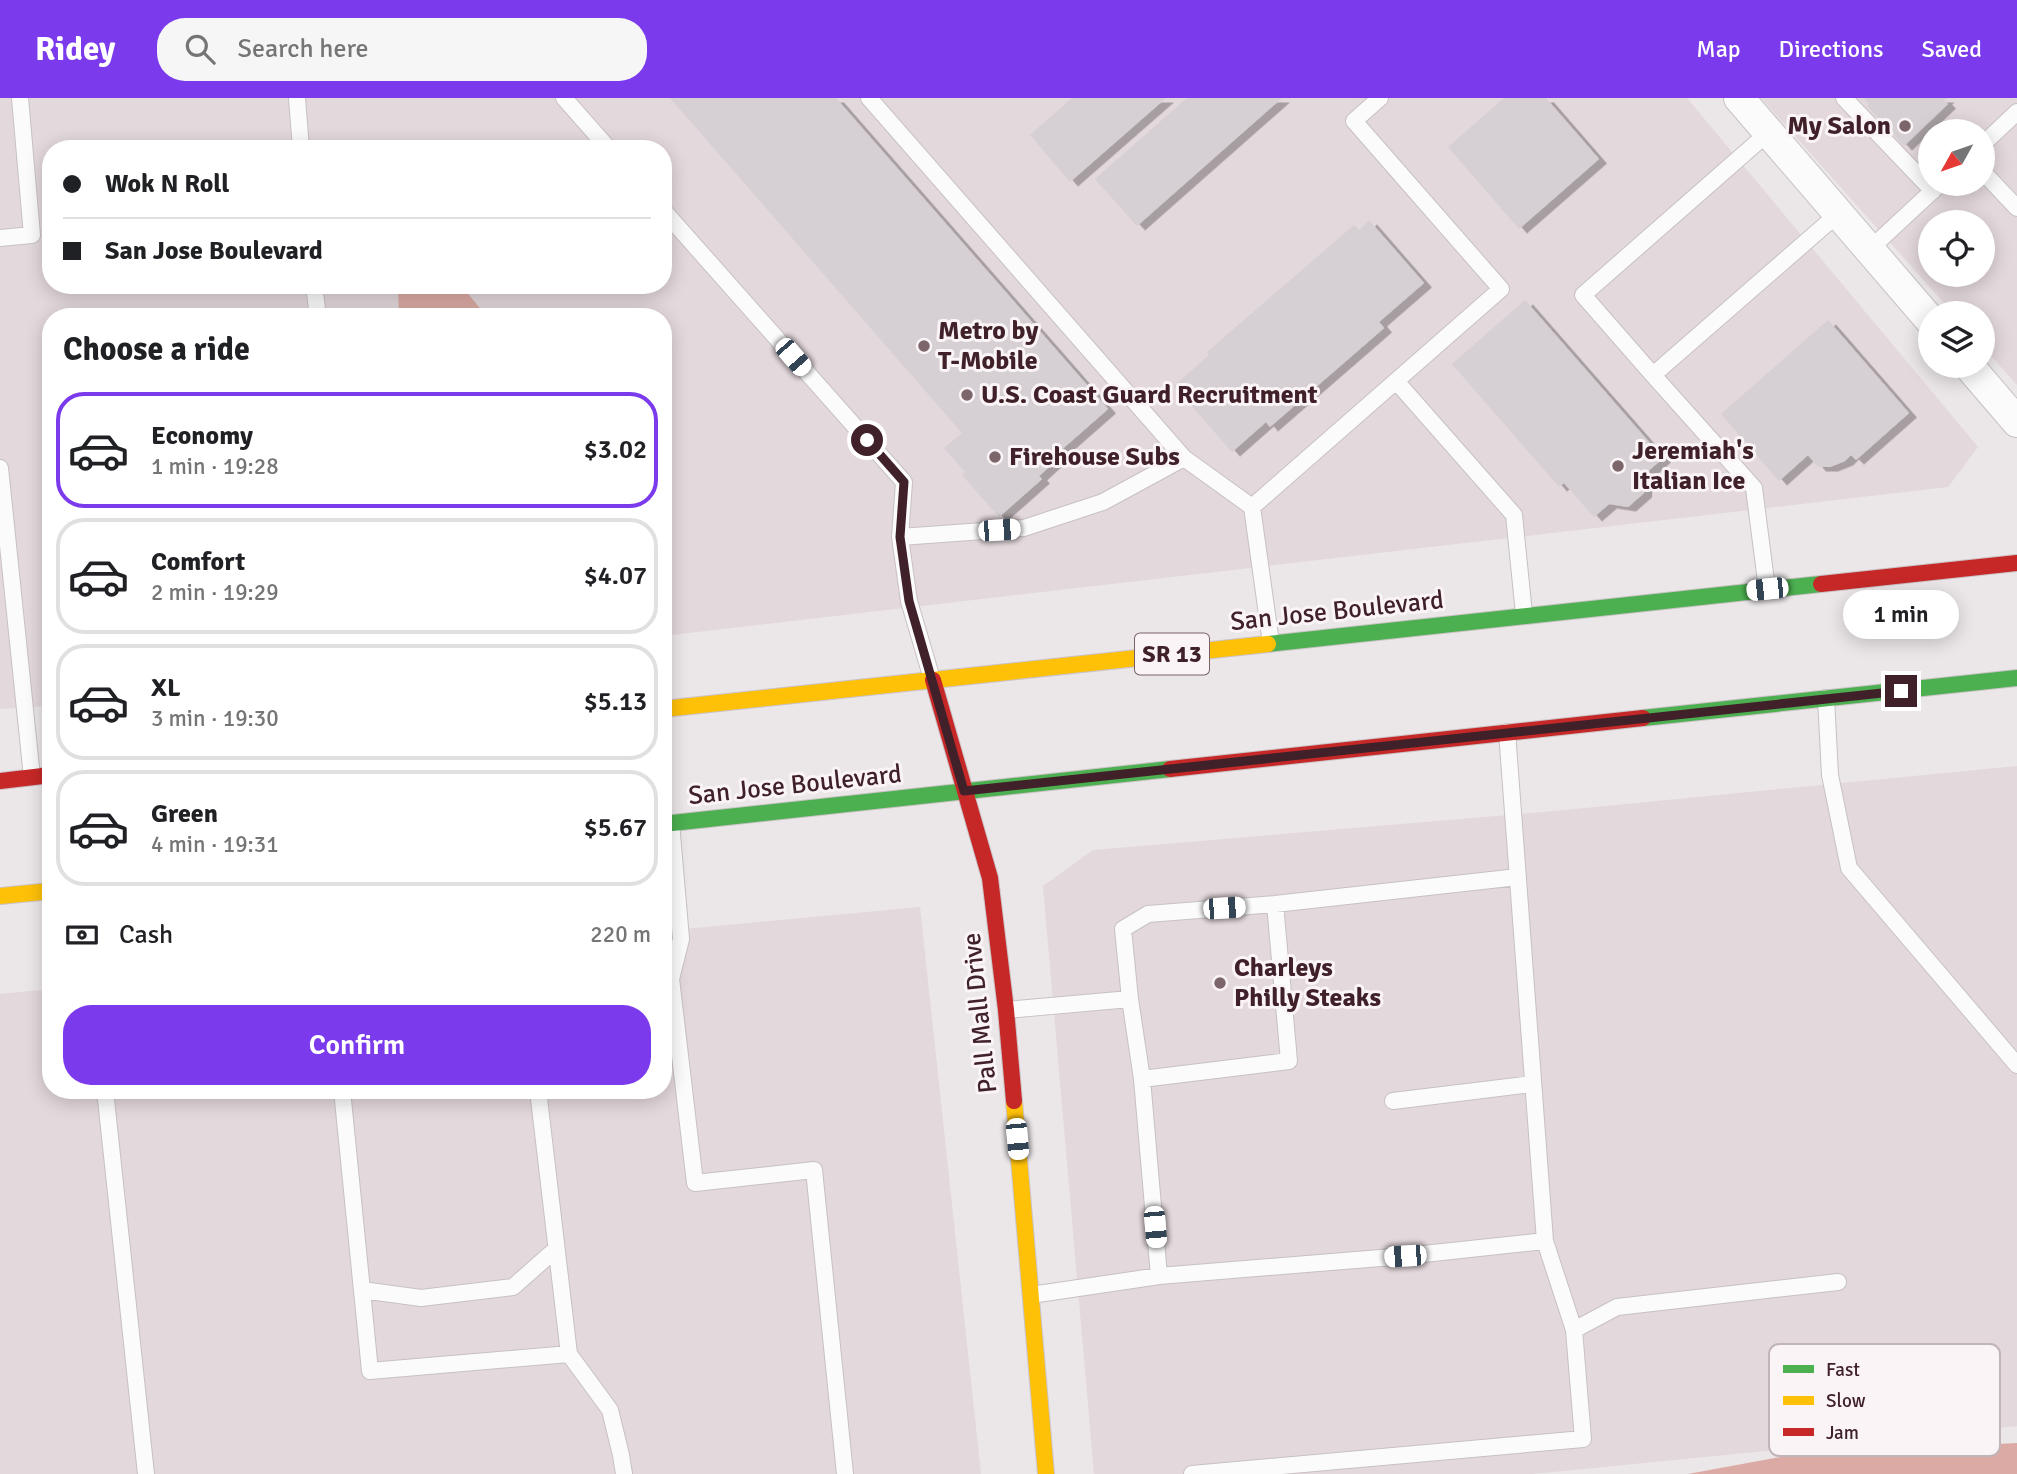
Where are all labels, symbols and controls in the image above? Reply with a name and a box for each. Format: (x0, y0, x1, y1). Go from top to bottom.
search box (157, 18, 647, 81)
text: Ridey (35, 29, 115, 70)
icon: search (181, 30, 219, 68)
text: Search here (237, 33, 369, 65)
text: Map (1696, 34, 1741, 64)
text: Directions (1779, 34, 1884, 64)
text: Saved (1922, 34, 1982, 64)
place label: My Salon (1787, 110, 1891, 142)
marker: My Salon (1897, 118, 1913, 134)
north arrow (1918, 119, 1995, 196)
map controls (1918, 119, 1995, 378)
text: Wok N Roll (105, 168, 229, 200)
button: locate (1918, 210, 1995, 287)
text: San Jose Boulevard (105, 235, 323, 267)
button: layers (1918, 301, 1995, 378)
place label: Metro by T-Mobile (938, 315, 1038, 377)
text: Choose a ride (63, 330, 250, 369)
car (772, 334, 815, 380)
marker: Metro by T-Mobile (916, 338, 932, 354)
place label: U.S. Coast Guard Recruitment (981, 379, 1318, 411)
marker: U.S. Coast Guard Recruitment (959, 387, 975, 403)
icon: car (67, 419, 130, 482)
text: Economy (151, 420, 253, 452)
route start (851, 424, 883, 456)
text: $3.02 (584, 434, 647, 466)
place label: Jeremiah's Italian Ice (1632, 435, 1754, 497)
place label: Firehouse Subs (1009, 441, 1180, 473)
marker: Firehouse Subs (987, 449, 1003, 465)
text: 1 min · 19:28 (151, 452, 279, 481)
marker: Jeremiah's Italian Ice (1610, 458, 1626, 474)
car (978, 518, 1021, 542)
icon: car (67, 545, 130, 608)
text: Comfort (151, 546, 245, 578)
text: $4.07 (584, 560, 647, 592)
car (1746, 576, 1789, 602)
text: 2 min · 19:29 (151, 578, 279, 607)
street label: San Jose Boulevard (1229, 584, 1445, 638)
callout: 1 min (1843, 589, 1959, 638)
text: 1 min (1873, 600, 1929, 629)
road number: SR 13 (1135, 634, 1209, 674)
icon: car (67, 671, 130, 734)
text: XL (151, 672, 181, 704)
route end (1885, 675, 1917, 707)
text: $5.13 (584, 686, 647, 718)
text: 3 min · 19:30 (151, 704, 279, 733)
street label: San Jose Boulevard (687, 758, 903, 812)
icon: car (67, 797, 130, 860)
text: Green (151, 798, 218, 830)
text: $5.67 (584, 812, 647, 844)
text: 4 min · 19:31 (151, 830, 279, 859)
car (1203, 896, 1246, 920)
icon: cash (63, 916, 101, 954)
text: Cash (119, 919, 173, 951)
text: 220 m (590, 920, 651, 949)
street label: Pall Mall Drive (956, 931, 1004, 1095)
place label: Charleys Philly Steaks (1234, 952, 1381, 1014)
marker: Charleys Philly Steaks (1212, 975, 1228, 991)
button: Confirm (63, 1005, 651, 1085)
car (1005, 1117, 1030, 1161)
car (1143, 1205, 1168, 1249)
car (1384, 1244, 1427, 1268)
legend (1769, 1344, 2000, 1456)
text: Fast (1826, 1358, 1860, 1382)
text: Slow (1826, 1389, 1866, 1413)
text: Jam (1826, 1421, 1859, 1445)

